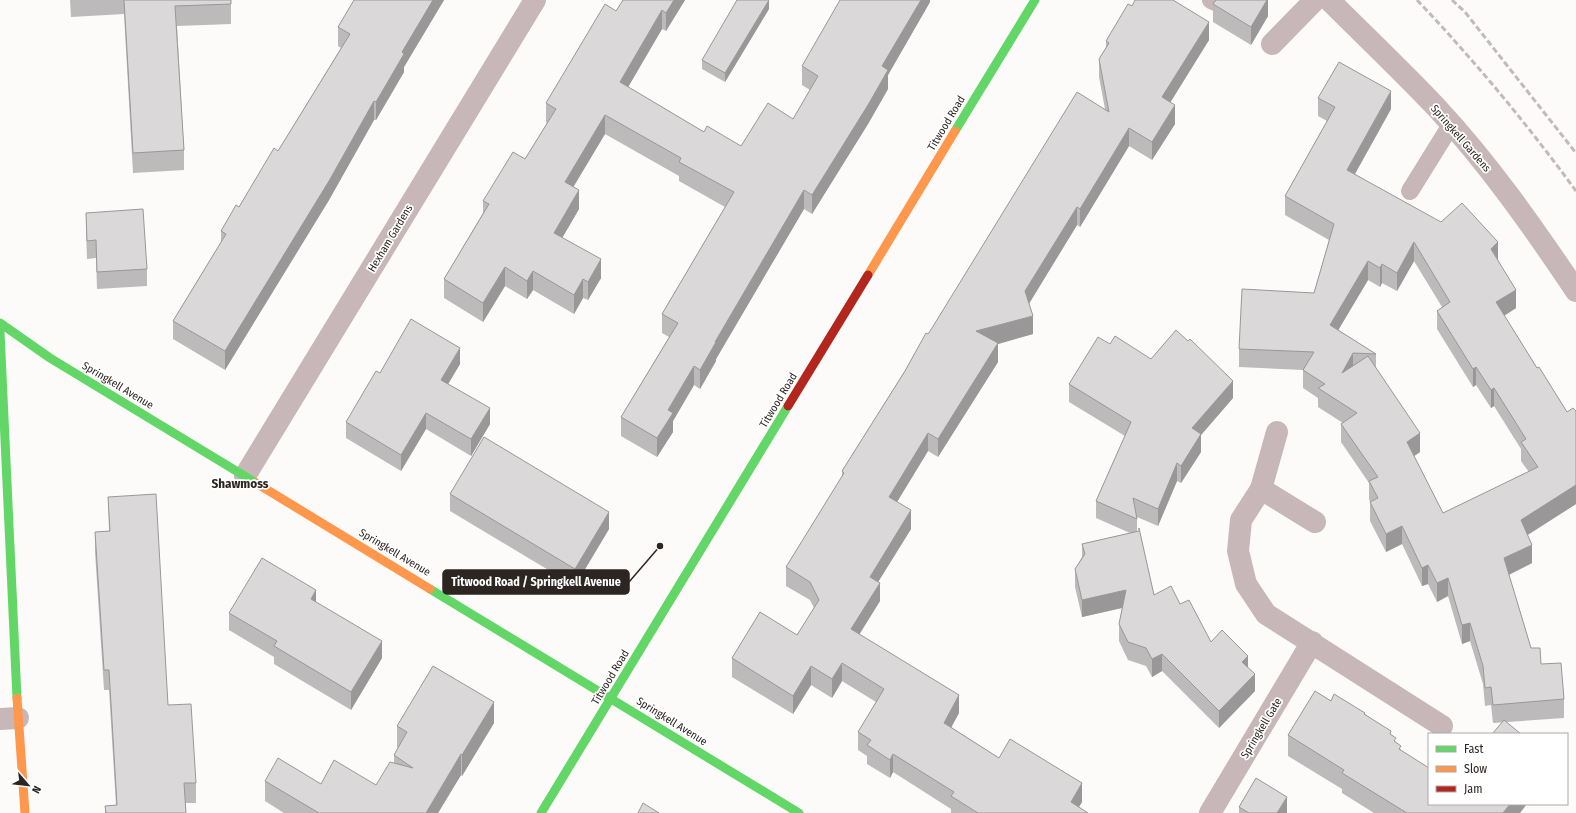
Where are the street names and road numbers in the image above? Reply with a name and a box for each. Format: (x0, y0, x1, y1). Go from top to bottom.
street label: Titwood Road (925, 94, 968, 153)
street label: Springkell Gardens (1428, 102, 1494, 175)
street label: Hexham Gardens (365, 202, 416, 274)
street label: Springkell Avenue (80, 359, 156, 412)
street label: Titwood Road (757, 371, 800, 430)
street label: Springkell Avenue (357, 526, 433, 579)
street label: Titwood Road (589, 648, 632, 707)
street label: Springkell Avenue (634, 695, 709, 748)
street label: Springkell Gate (1238, 696, 1285, 761)

